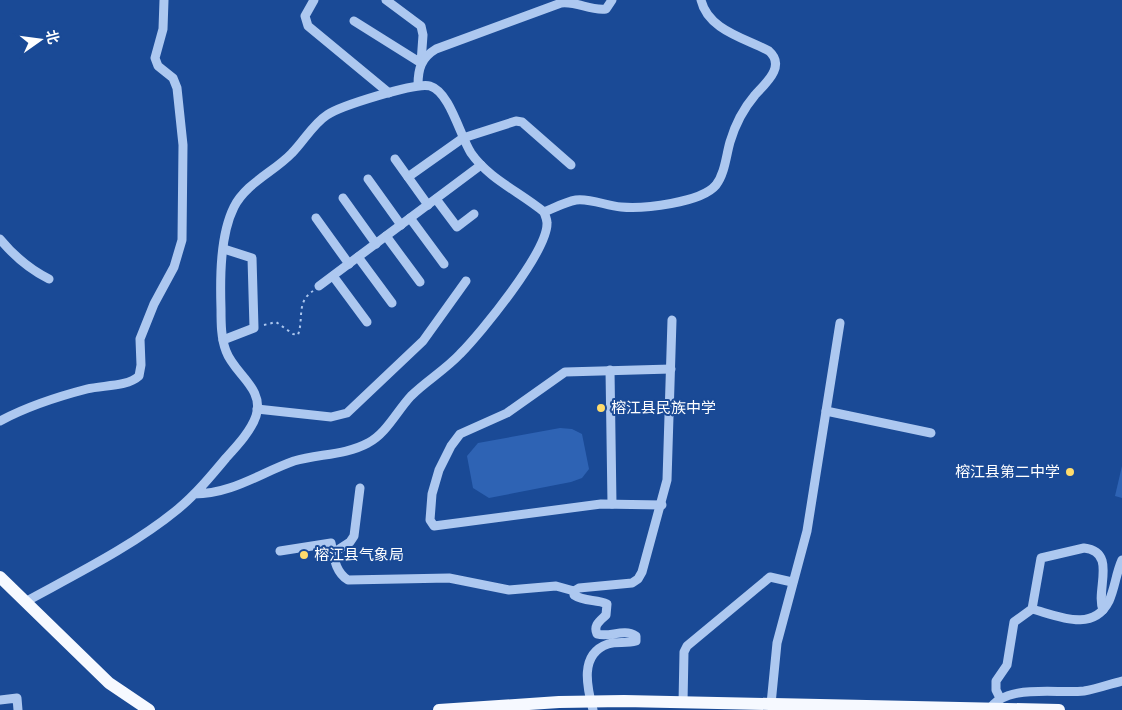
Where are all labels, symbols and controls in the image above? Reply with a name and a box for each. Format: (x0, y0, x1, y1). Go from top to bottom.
north arrow (15, 15, 65, 65)
text: 北 (41, 27, 65, 46)
place label: 榕江县民族中学 (611, 396, 716, 419)
marker: 榕江县民族中学 (595, 402, 607, 414)
place label: 榕江县第二中学 (955, 460, 1060, 483)
marker: 榕江县第二中学 (1064, 466, 1076, 478)
place label: 榕江县气象局 (314, 543, 404, 566)
marker: 榕江县气象局 (298, 549, 310, 561)

